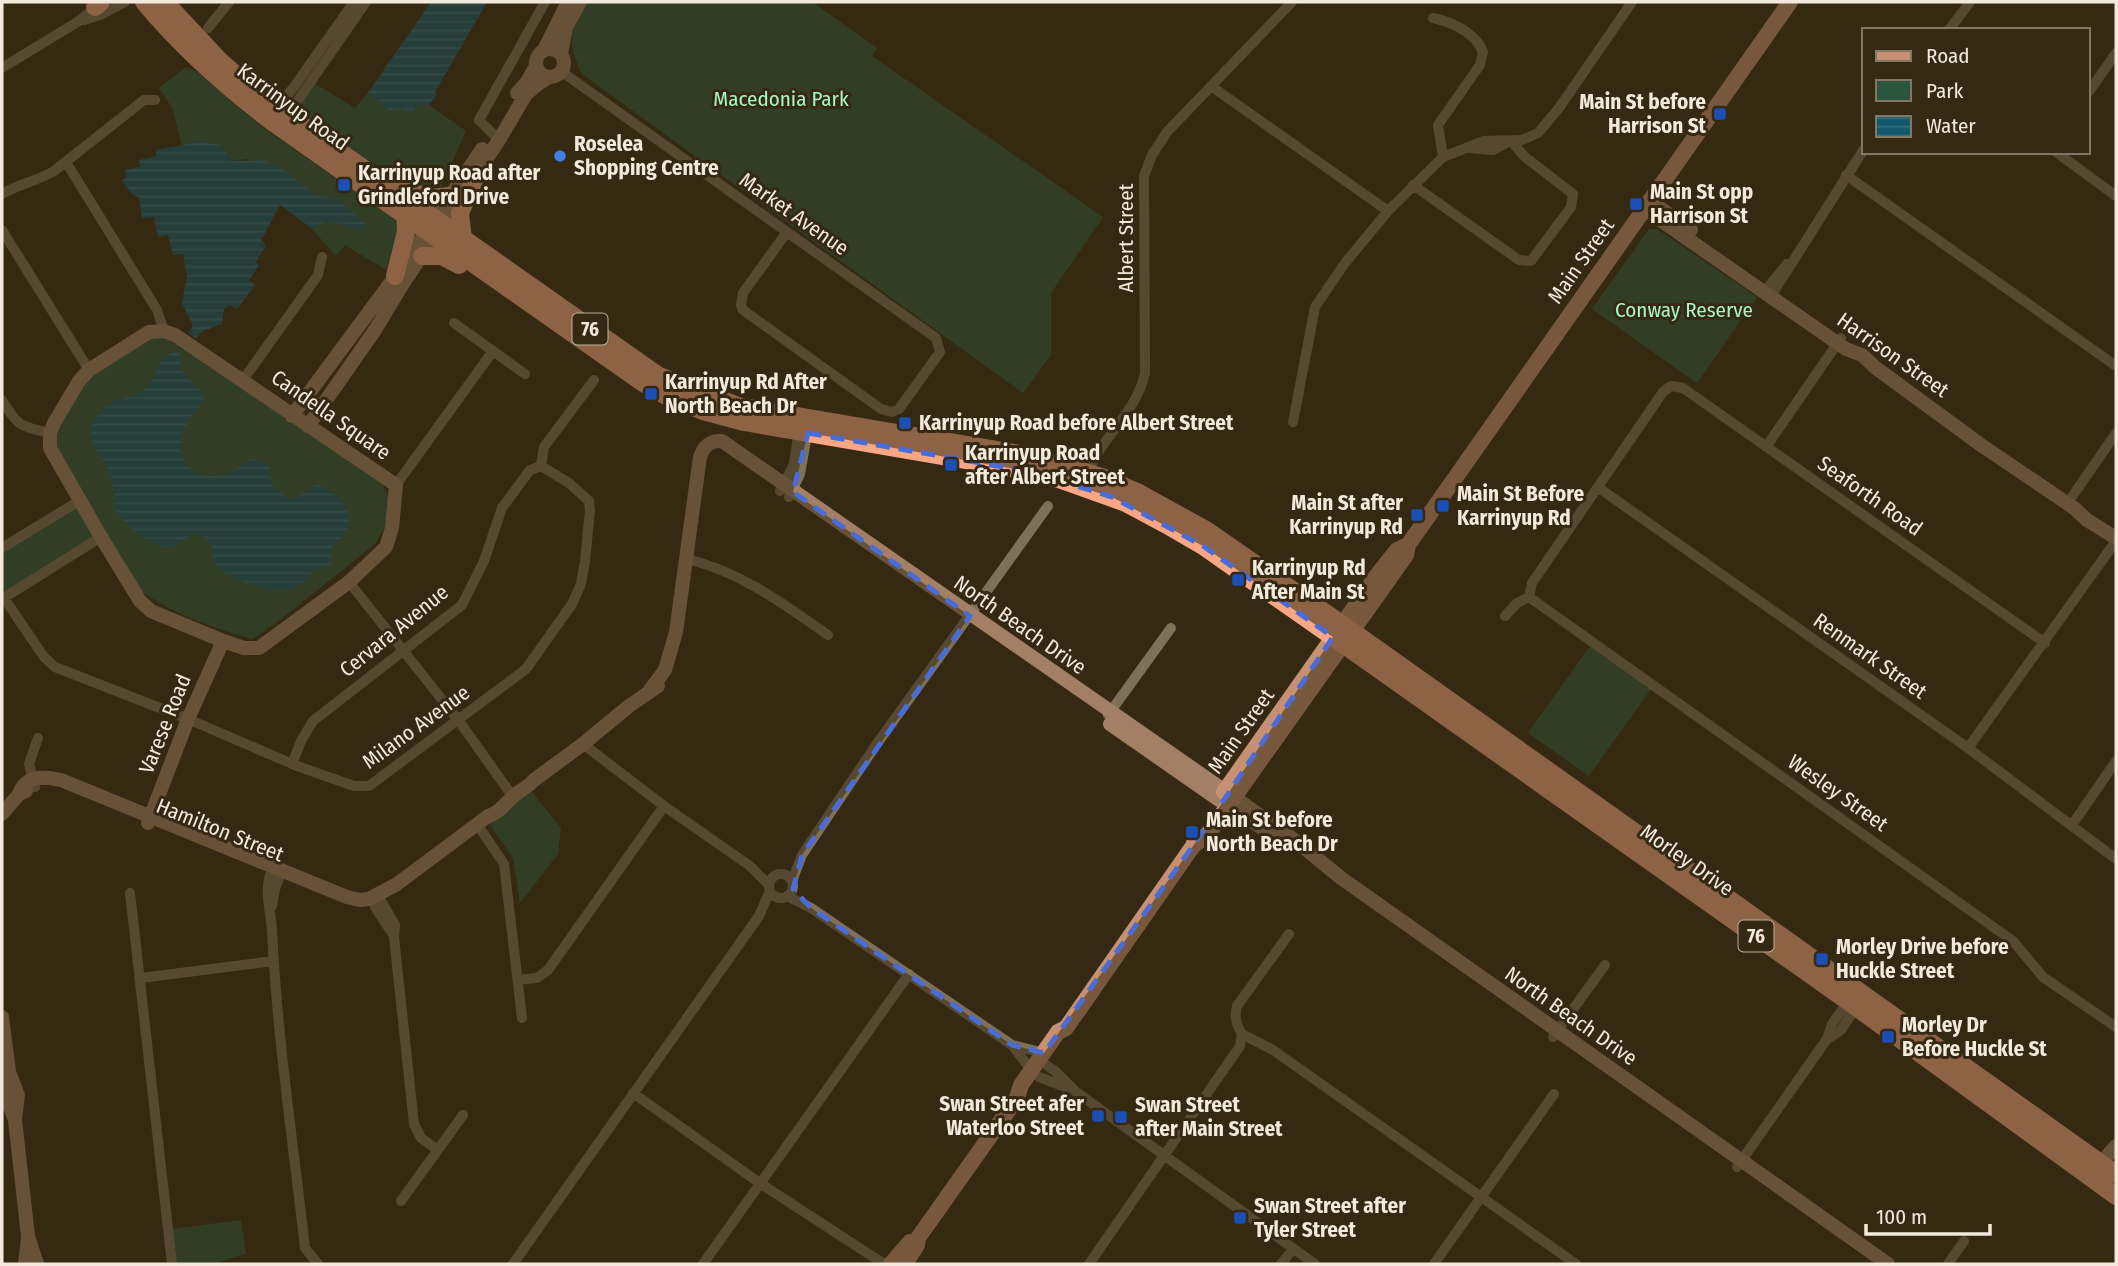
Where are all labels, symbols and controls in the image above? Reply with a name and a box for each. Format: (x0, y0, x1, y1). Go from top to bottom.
legend (1862, 28, 2090, 154)
text: Road (1926, 43, 1970, 69)
street label: Karrinyup Road (232, 58, 354, 156)
text: Park (1926, 78, 1964, 104)
park label: Macedonia Park (713, 86, 849, 112)
place label: Main St before Harrison St (1579, 89, 1707, 139)
marker: Main St before Harrison St (1712, 106, 1728, 122)
text: Water (1926, 113, 1976, 139)
place label: Roselea Shopping Centre (574, 131, 719, 181)
marker: Roselea Shopping Centre (552, 148, 568, 164)
place label: Karrinyup Road after Grindleford Drive (358, 160, 541, 210)
street label: Market Avenue (734, 167, 854, 261)
marker: Karrinyup Road after Grindleford Drive (336, 177, 352, 193)
place label: Main St opp Harrison St (1650, 179, 1753, 229)
street label: Albert Street (1113, 183, 1139, 292)
marker: Main St opp Harrison St (1628, 196, 1644, 212)
street label: Main Street (1542, 213, 1620, 309)
park label: Conway Reserve (1615, 297, 1753, 323)
street label: Harrison Street (1832, 307, 1954, 403)
road number: 76 (572, 314, 608, 344)
street label: Candella Square (266, 364, 396, 466)
place label: Karrinyup Rd After North Beach Dr (665, 369, 827, 419)
marker: Karrinyup Rd After North Beach Dr (643, 386, 659, 402)
place label: Karrinyup Road before Albert Street (919, 410, 1234, 436)
marker: Karrinyup Road before Albert Street (897, 415, 913, 431)
place label: Karrinyup Road after Albert Street (965, 440, 1125, 490)
street label: Seaforth Road (1813, 450, 1927, 542)
marker: Karrinyup Road after Albert Street (943, 457, 959, 473)
place label: Main St Before Karrinyup Rd (1457, 481, 1584, 531)
place label: Main St after Karrinyup Rd (1289, 490, 1403, 540)
marker: Main St Before Karrinyup Rd (1435, 498, 1451, 514)
marker: Main St after Karrinyup Rd (1409, 507, 1425, 523)
place label: Karrinyup Rd After Main St (1251, 555, 1366, 605)
street label: North Beach Drive (949, 570, 1091, 680)
marker: Karrinyup Rd After Main St (1230, 572, 1246, 588)
street label: Cervara Avenue (334, 579, 454, 683)
street label: Renmark Street (1808, 607, 1932, 705)
street label: Varese Road (133, 670, 197, 778)
street label: Milano Avenue (357, 679, 475, 775)
street label: Main Street (1202, 683, 1280, 779)
street label: Wesley Street (1783, 749, 1893, 837)
street label: Hamilton Street (152, 793, 288, 867)
place label: Main St before North Beach Dr (1206, 807, 1338, 857)
street label: Morley Drive (1635, 818, 1739, 902)
marker: Main St before North Beach Dr (1184, 824, 1200, 840)
road number: 76 (1738, 920, 1774, 952)
place label: Morley Drive before Huckle Street (1836, 934, 2009, 984)
marker: Morley Drive before Huckle Street (1814, 951, 1830, 967)
street label: North Beach Drive (1500, 961, 1642, 1071)
place label: Morley Dr Before Huckle St (1902, 1012, 2047, 1062)
marker: Morley Dr Before Huckle St (1880, 1029, 1896, 1045)
place label: Swan Street afer Waterloo Street (939, 1091, 1085, 1141)
place label: Swan Street after Main Street (1135, 1092, 1283, 1142)
marker: Swan Street afer Waterloo Street (1090, 1108, 1106, 1124)
marker: Swan Street after Main Street (1113, 1109, 1129, 1125)
scale bar (1866, 1192, 1990, 1236)
place label: Swan Street after Tyler Street (1254, 1193, 1406, 1243)
text: 100 m (1876, 1204, 1927, 1230)
marker: Swan Street after Tyler Street (1232, 1210, 1248, 1226)

